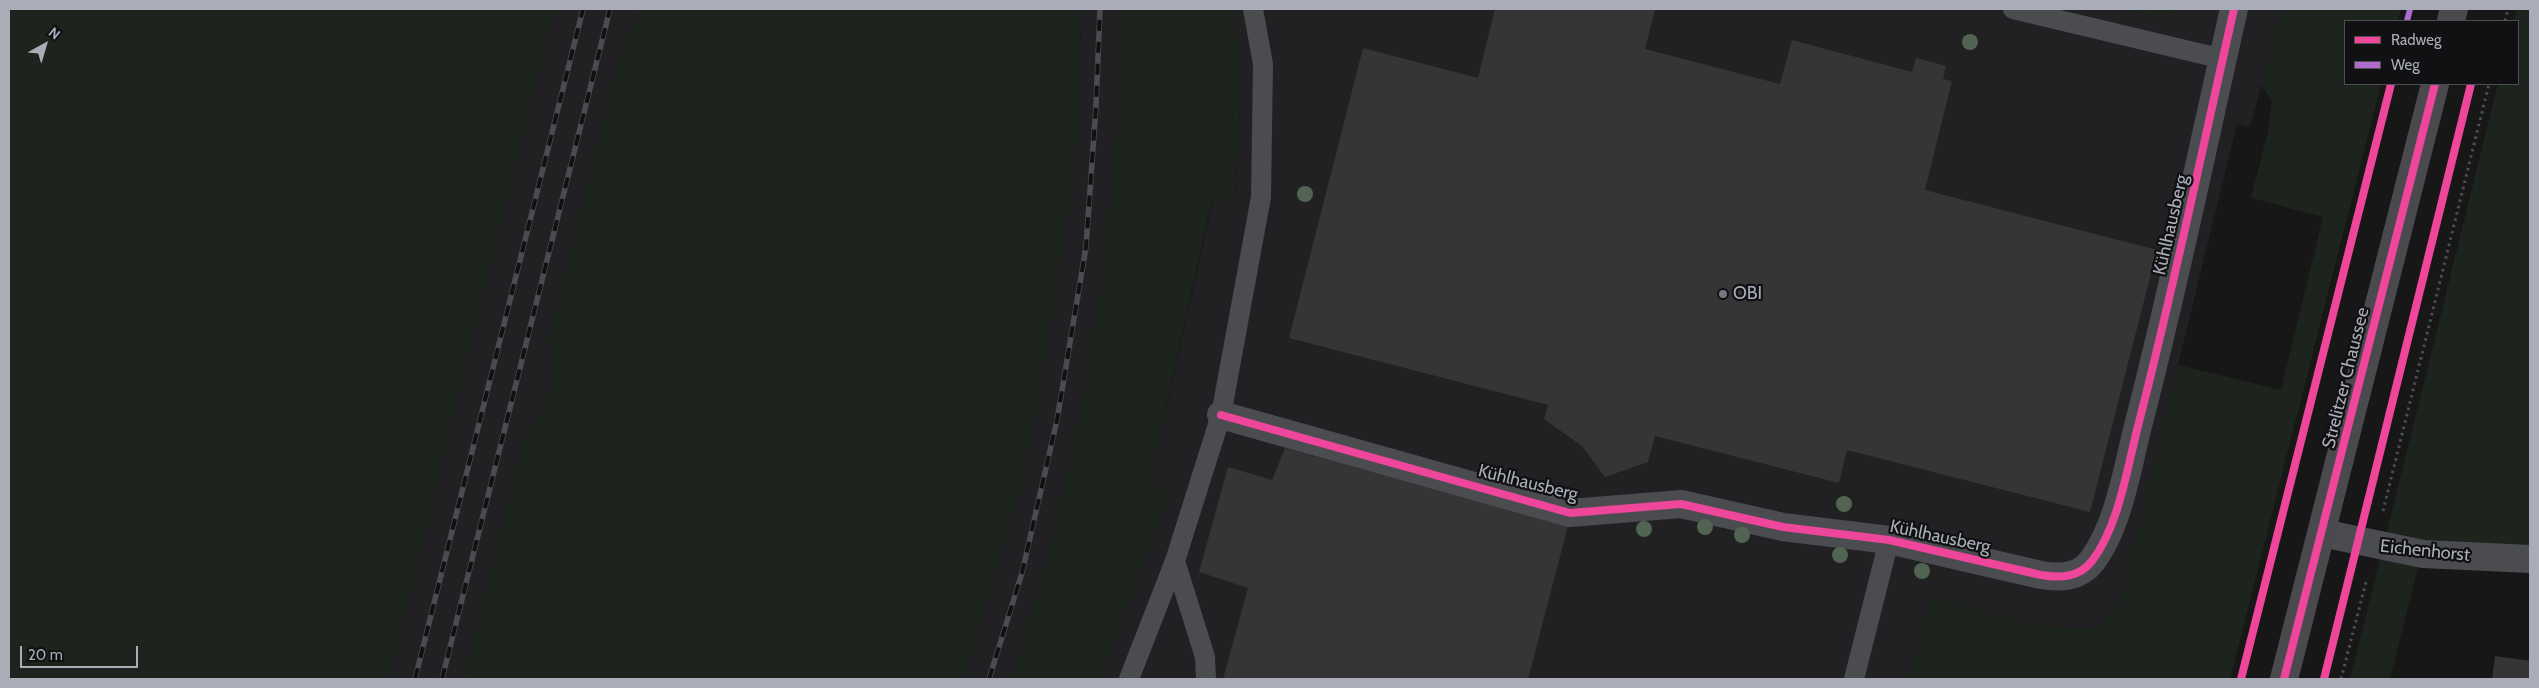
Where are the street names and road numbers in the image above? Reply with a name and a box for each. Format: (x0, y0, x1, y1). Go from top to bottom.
street label: Kühlhausberg (2149, 173, 2193, 277)
street label: Strelitzer Chaussee (2318, 305, 2374, 451)
street label: Kühlhausberg (1476, 460, 1580, 506)
street label: Kühlhausberg (1888, 516, 1992, 558)
street label: Eichenhorst (2379, 536, 2471, 566)

